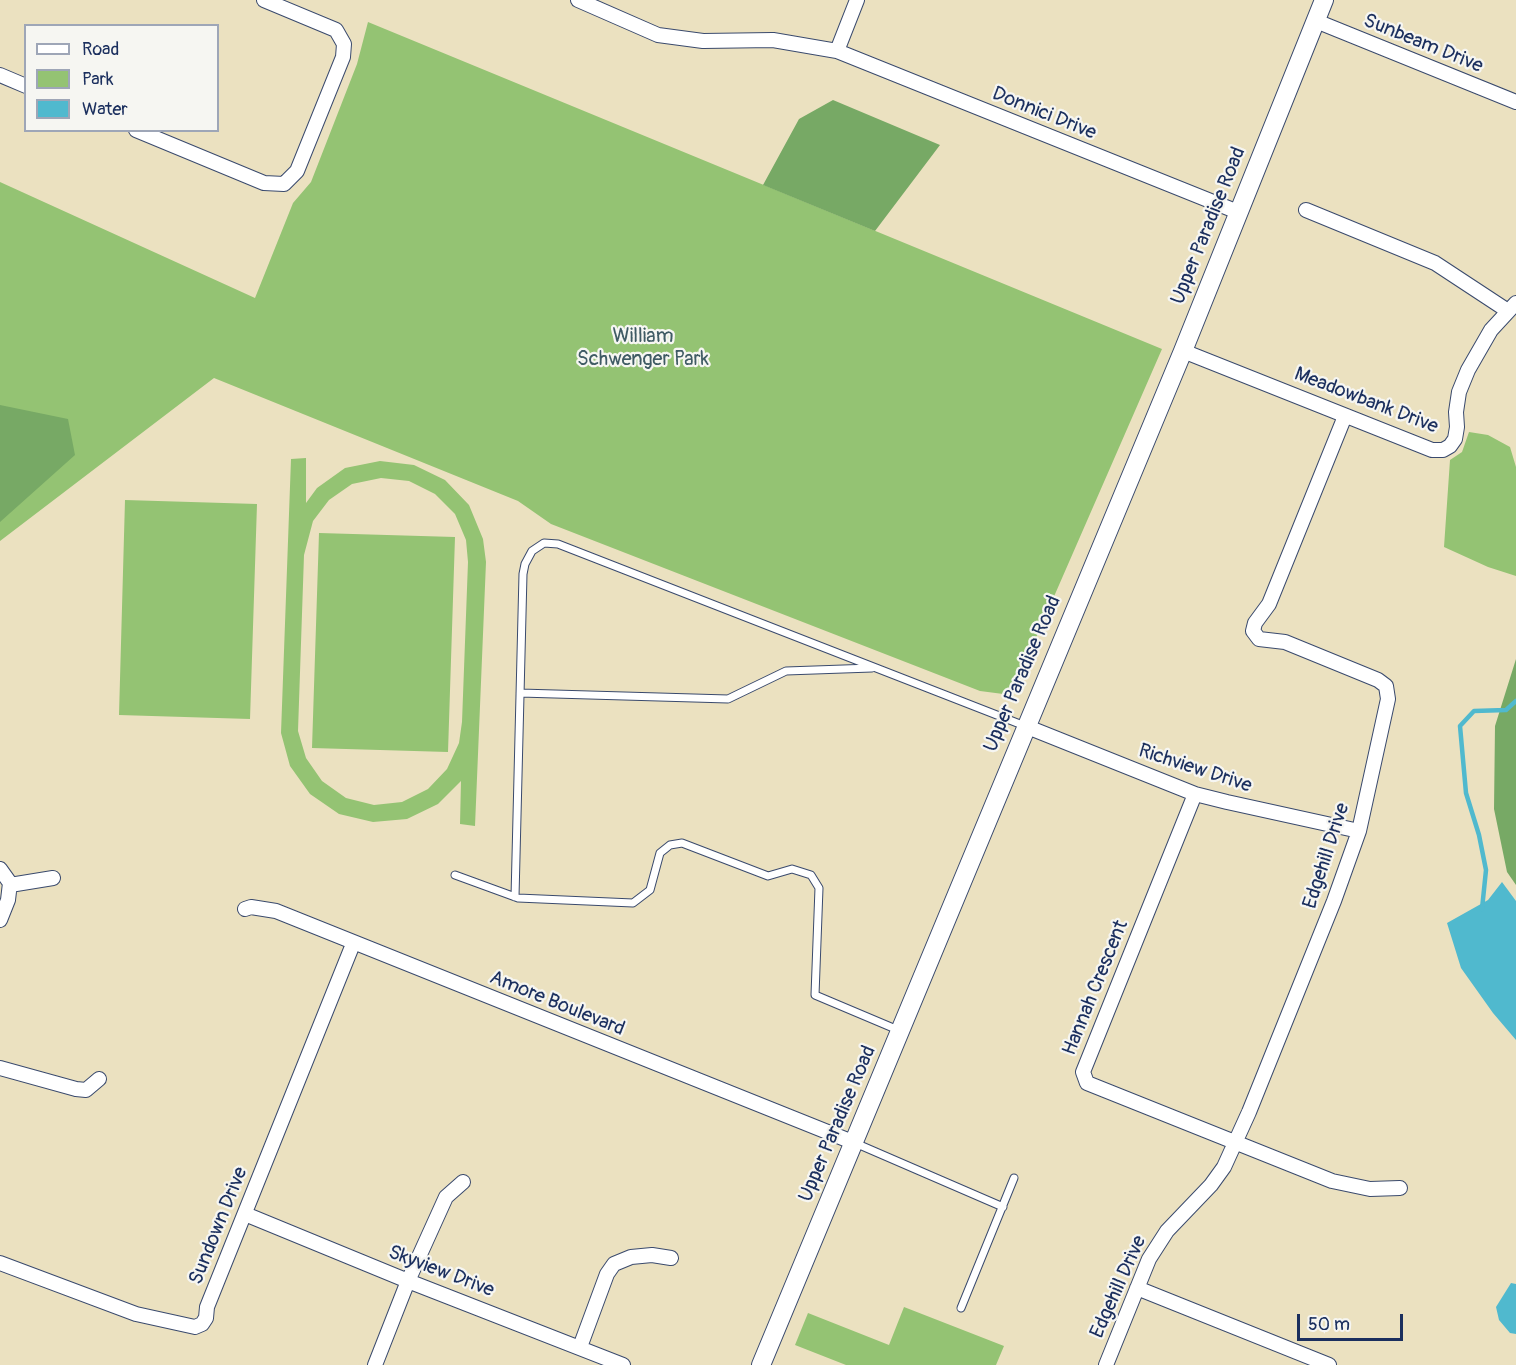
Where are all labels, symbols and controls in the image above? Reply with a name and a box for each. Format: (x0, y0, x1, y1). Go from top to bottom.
street label: Sunbeam Drive (1360, 9, 1486, 79)
legend (24, 24, 219, 132)
text: Road (82, 38, 119, 61)
text: Park (82, 68, 114, 91)
street label: Donnici Drive (988, 82, 1100, 146)
text: Water (82, 98, 128, 121)
street label: Upper Paradise Road (1167, 144, 1251, 308)
park label: William Schwenger Park (577, 325, 709, 372)
street label: Meadowbank Drive (1291, 363, 1441, 439)
street label: Upper Paradise Road (979, 592, 1067, 756)
street label: Richview Drive (1135, 739, 1255, 799)
street label: Edgehill Drive (1299, 800, 1355, 912)
street label: Hannah Crescent (1058, 917, 1134, 1059)
street label: Amore Boulevard (486, 966, 628, 1042)
street label: Upper Paradise Road (794, 1042, 882, 1206)
street label: Sundown Drive (184, 1164, 254, 1288)
street label: Edgehill Drive (1086, 1232, 1152, 1342)
street label: Skyview Drive (385, 1241, 497, 1303)
scale bar (1300, 1302, 1406, 1340)
text: 50 m (1308, 1313, 1350, 1336)

